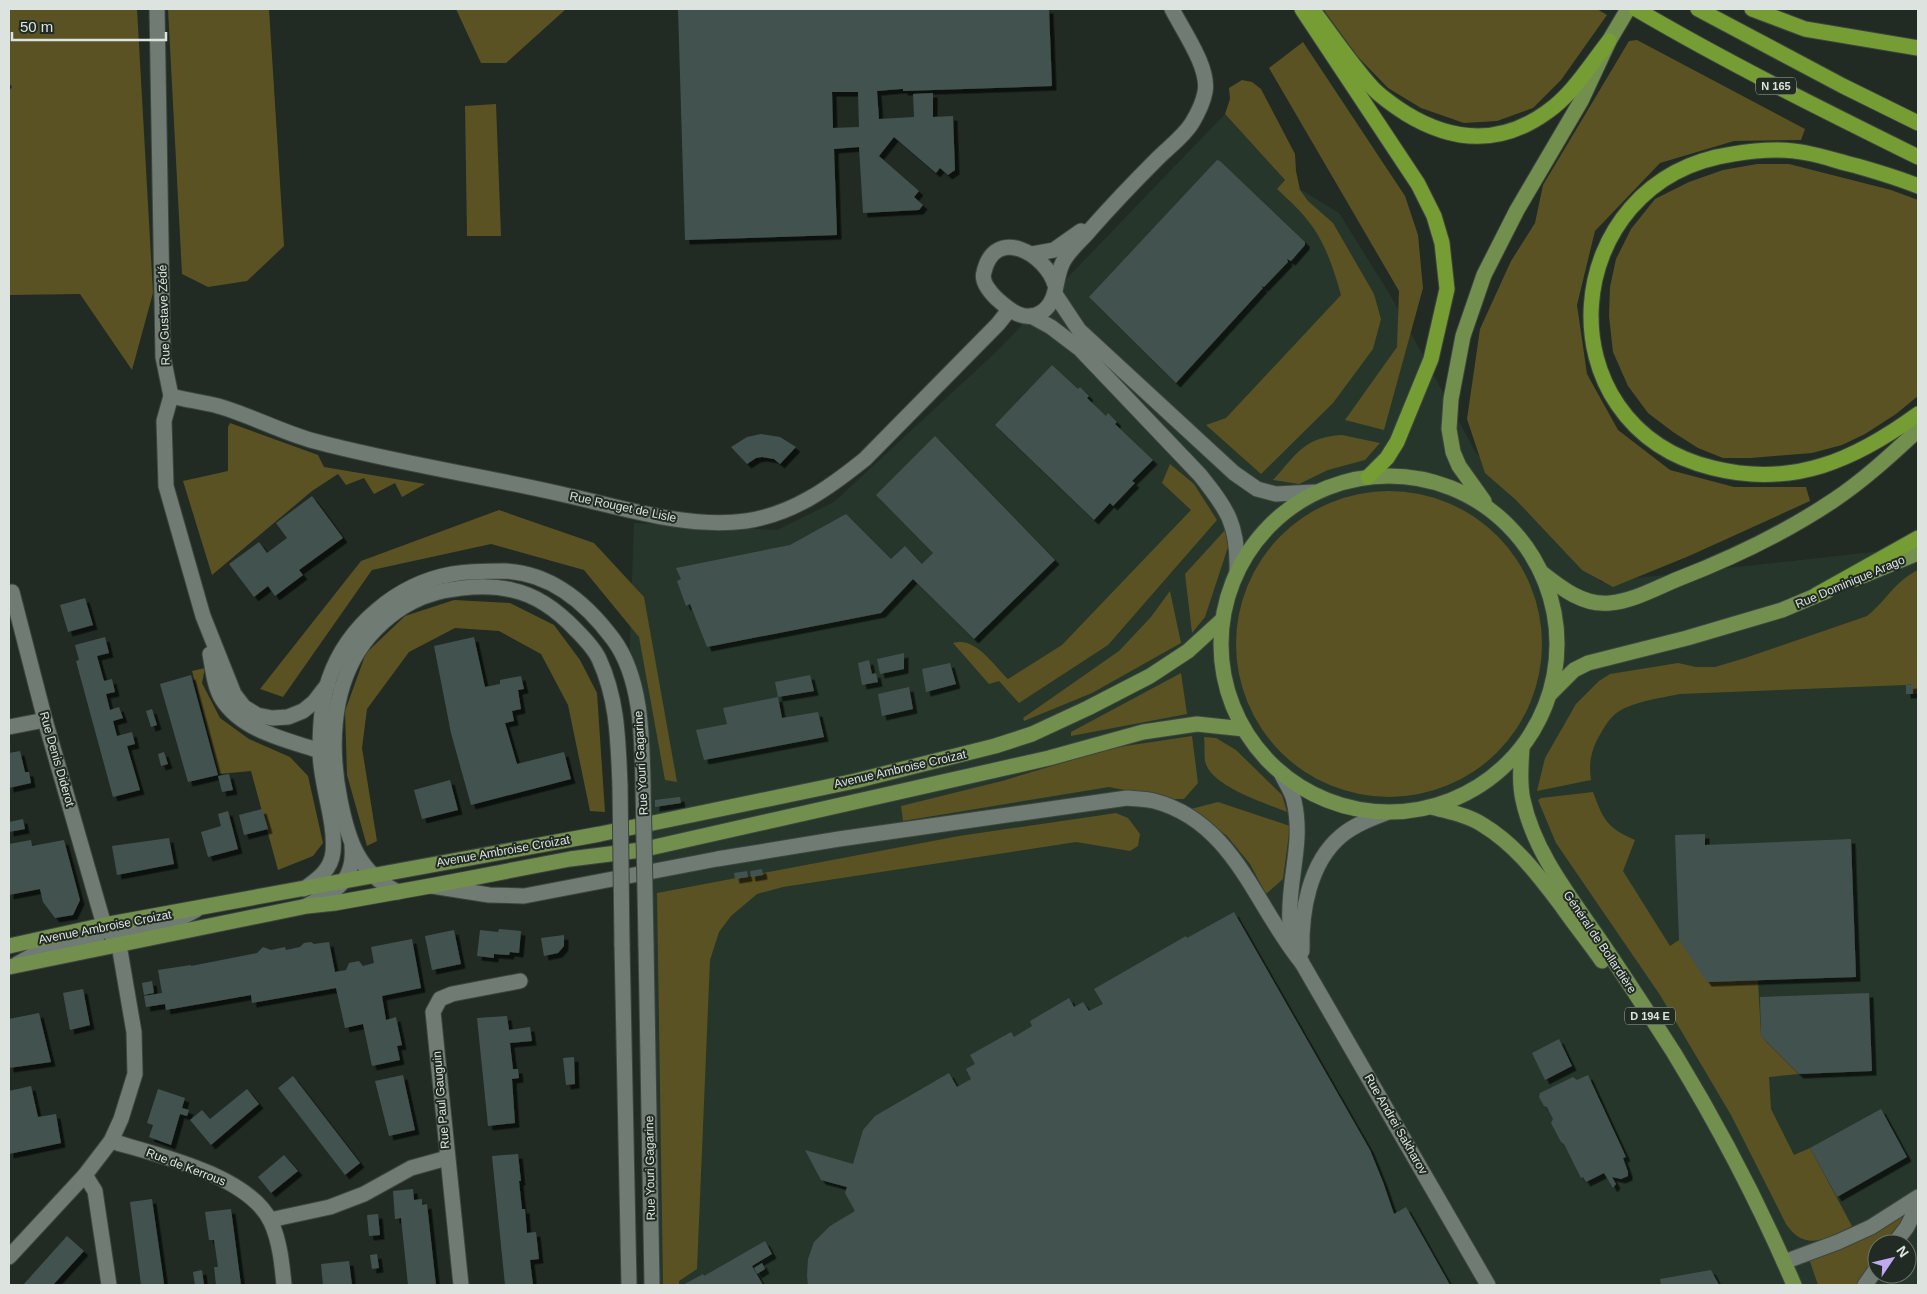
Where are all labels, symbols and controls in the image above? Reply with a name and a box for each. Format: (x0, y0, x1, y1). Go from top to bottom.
scale bar (12, 10, 166, 42)
text: 50 m (20, 18, 53, 35)
road number: N 165 (1756, 78, 1796, 94)
street label: Rue Gustave Zédé (155, 264, 173, 366)
street label: Rue Rouget de Lisle (568, 489, 678, 525)
street label: Rue Dominique Arago (1793, 552, 1907, 611)
street label: Rue Denis Diderot (37, 710, 77, 809)
street label: Rue Youri Gagarine (631, 710, 651, 816)
street label: Avenue Ambroise Croizat (833, 747, 968, 791)
street label: Avenue Ambroise Croizat (435, 832, 571, 870)
street label: Général de Bollardière (1561, 888, 1640, 996)
street label: Avenue Ambroise Croizat (37, 907, 173, 947)
road number: D 194 E (1625, 1008, 1675, 1024)
street label: Rue Paul Gauguin (430, 1051, 452, 1149)
street label: Rue Andrei Sakharov (1362, 1071, 1430, 1177)
street label: Rue Youri Gagarine (642, 1115, 658, 1220)
street label: Rue de Kerrous (144, 1145, 228, 1189)
north arrow (1867, 1234, 1917, 1284)
text: N (1893, 1243, 1912, 1260)

